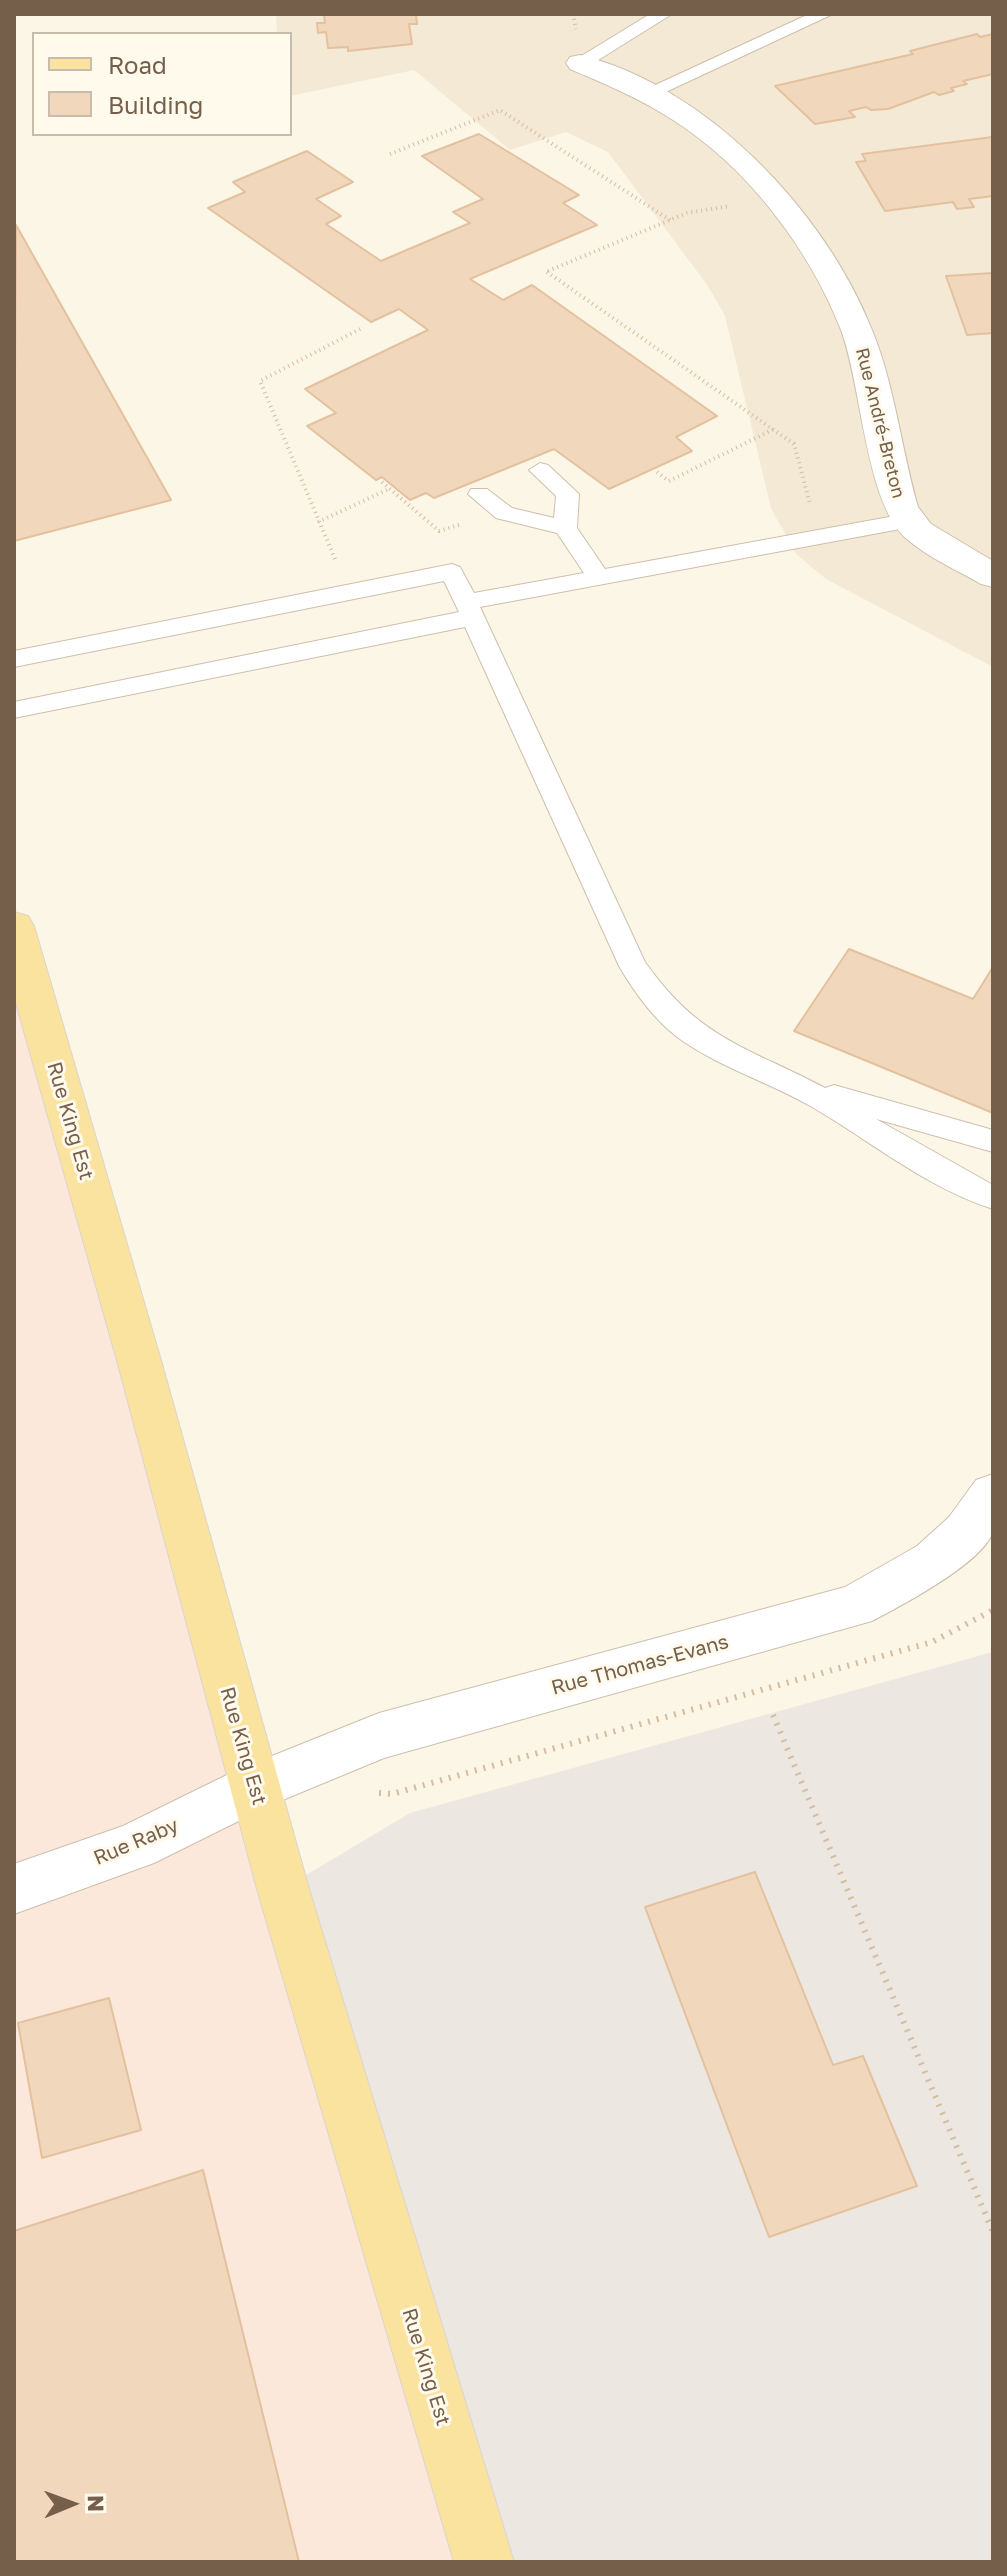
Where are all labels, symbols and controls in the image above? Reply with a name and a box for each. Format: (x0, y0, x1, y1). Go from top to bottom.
legend (32, 32, 292, 136)
text: Road (108, 50, 167, 79)
text: Building (108, 90, 203, 119)
street label: Rue André-Breton (851, 345, 909, 501)
street label: Rue King Est (42, 1059, 98, 1183)
street label: Rue Thomas-Evans (549, 1630, 731, 1700)
street label: Rue King Est (215, 1684, 271, 1808)
street label: Rue Raby (90, 1813, 182, 1871)
street label: Rue King Est (397, 2305, 455, 2429)
north arrow (32, 2464, 112, 2544)
text: N (83, 2495, 110, 2512)

